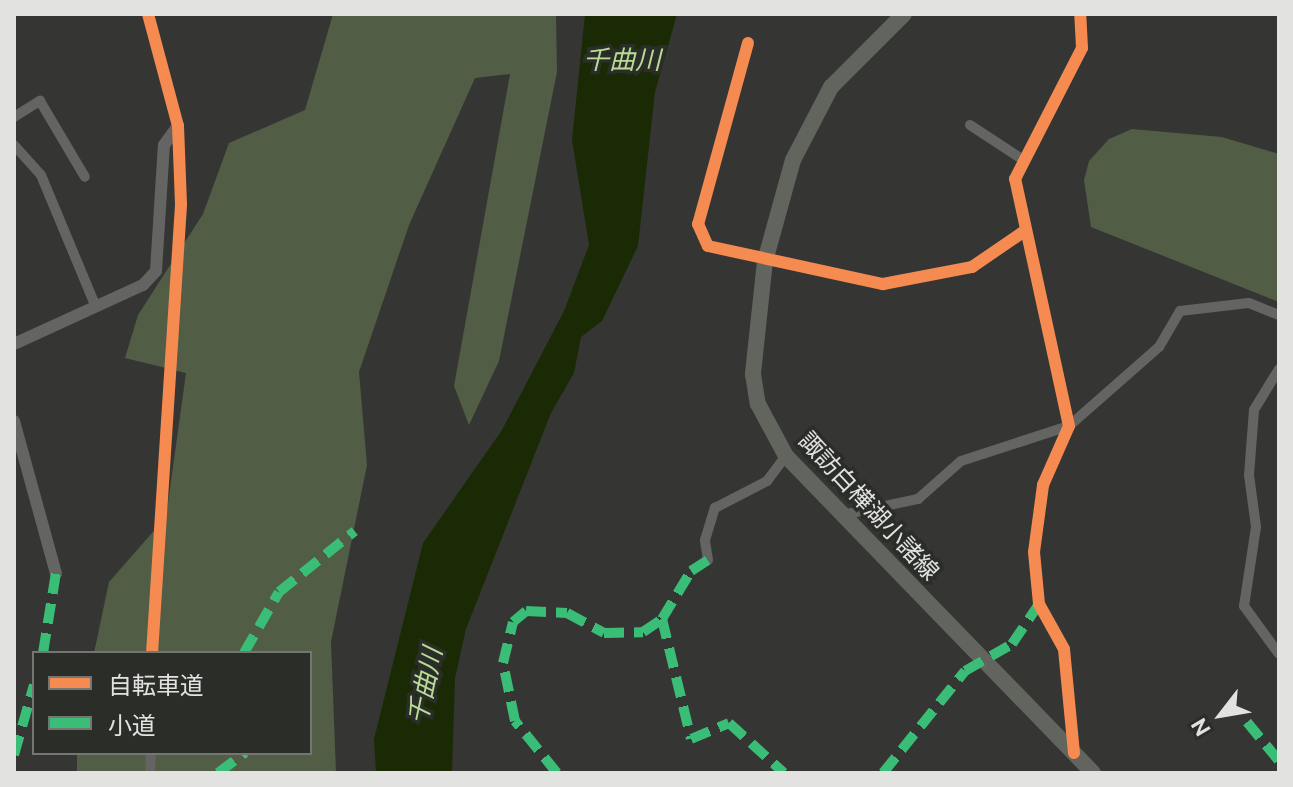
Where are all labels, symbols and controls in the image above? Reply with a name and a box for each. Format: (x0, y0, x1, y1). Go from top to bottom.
water label: 千曲川 (583, 44, 661, 76)
street label: 諏訪白樺湖小諸線 (793, 426, 945, 586)
water label: 千曲川 (402, 645, 448, 727)
legend (32, 651, 312, 755)
text: 自転車道 (108, 672, 204, 699)
north arrow (1181, 675, 1261, 755)
text: 小道 (108, 712, 156, 739)
text: N (1185, 714, 1215, 741)

